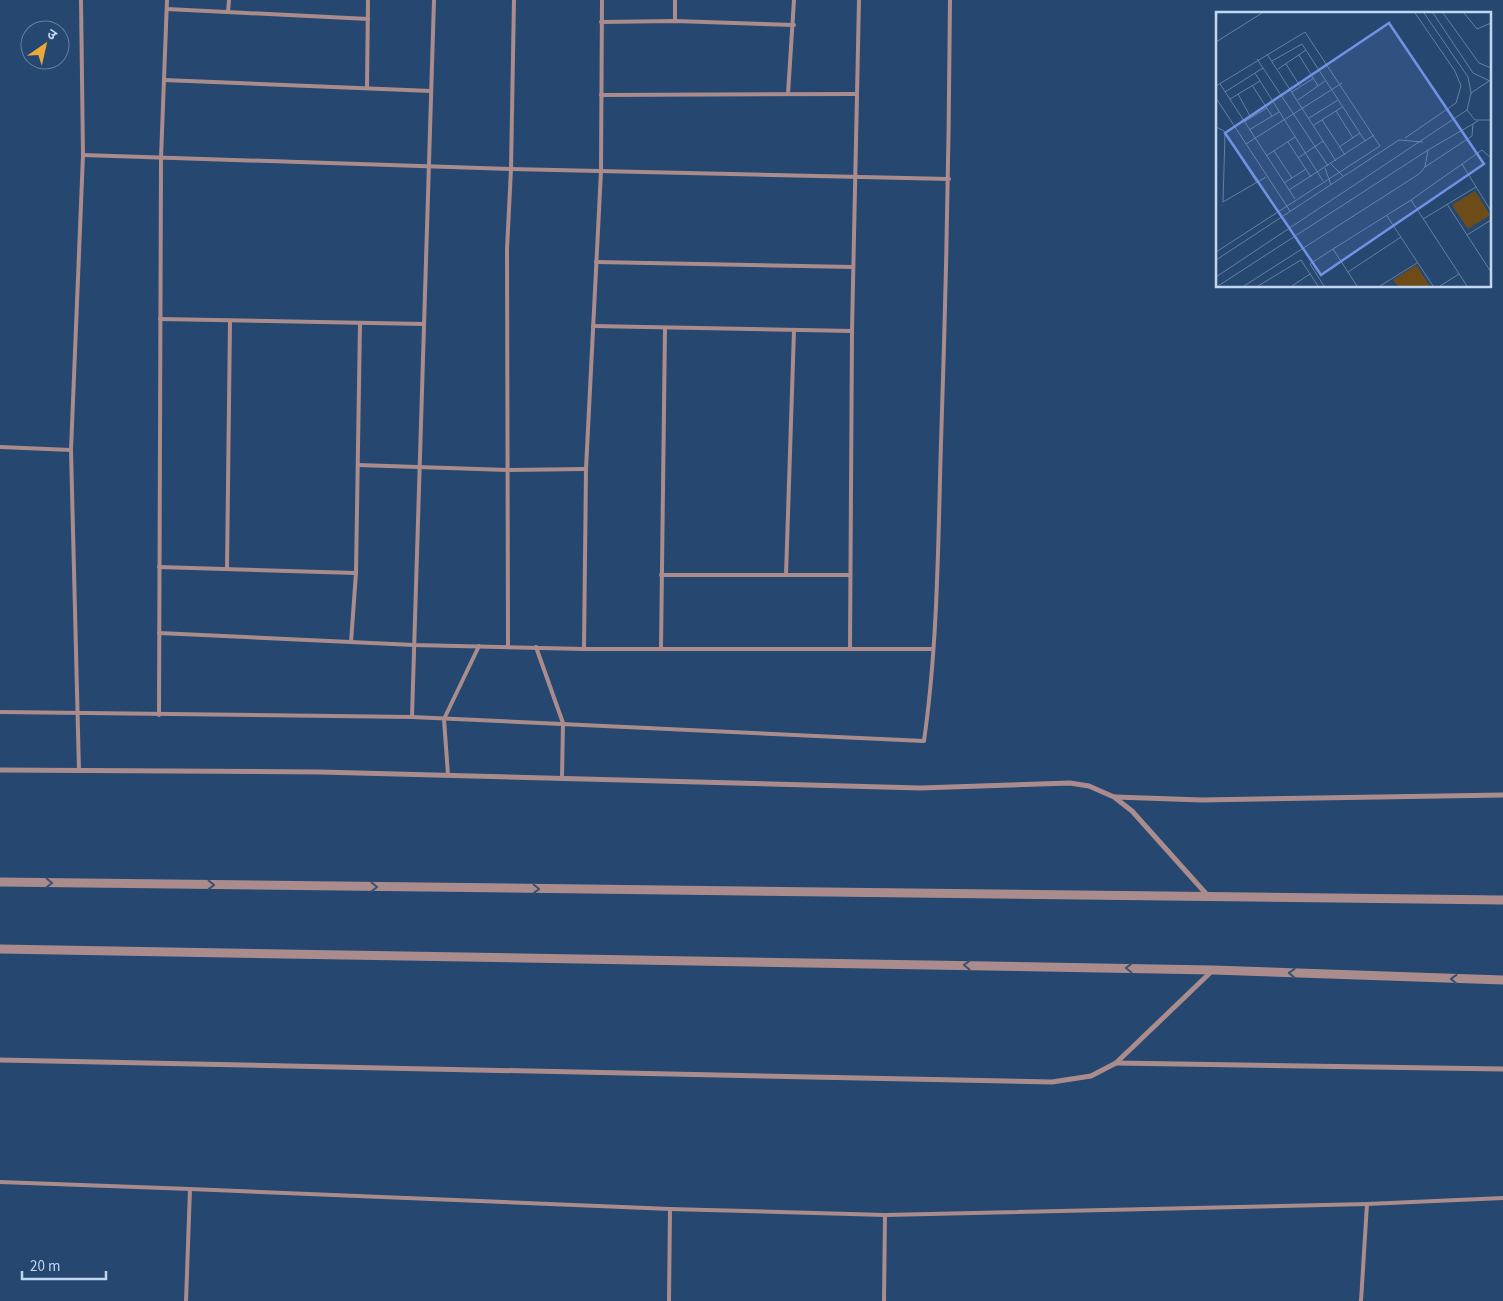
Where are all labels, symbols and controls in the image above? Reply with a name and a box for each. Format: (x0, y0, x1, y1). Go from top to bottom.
inset map (1216, 12, 1490, 288)
north arrow (20, 20, 70, 70)
text: उ (43, 24, 61, 46)
one-way arrow (45, 878, 53, 888)
one-way arrow (208, 880, 215, 890)
one-way arrow (370, 882, 378, 892)
one-way arrow (532, 884, 540, 894)
one-way arrow (963, 960, 970, 970)
one-way arrow (1125, 963, 1133, 973)
one-way arrow (1288, 967, 1296, 978)
one-way arrow (1450, 973, 1458, 984)
scale bar (22, 1248, 106, 1280)
text: 20 m (30, 1256, 60, 1277)

